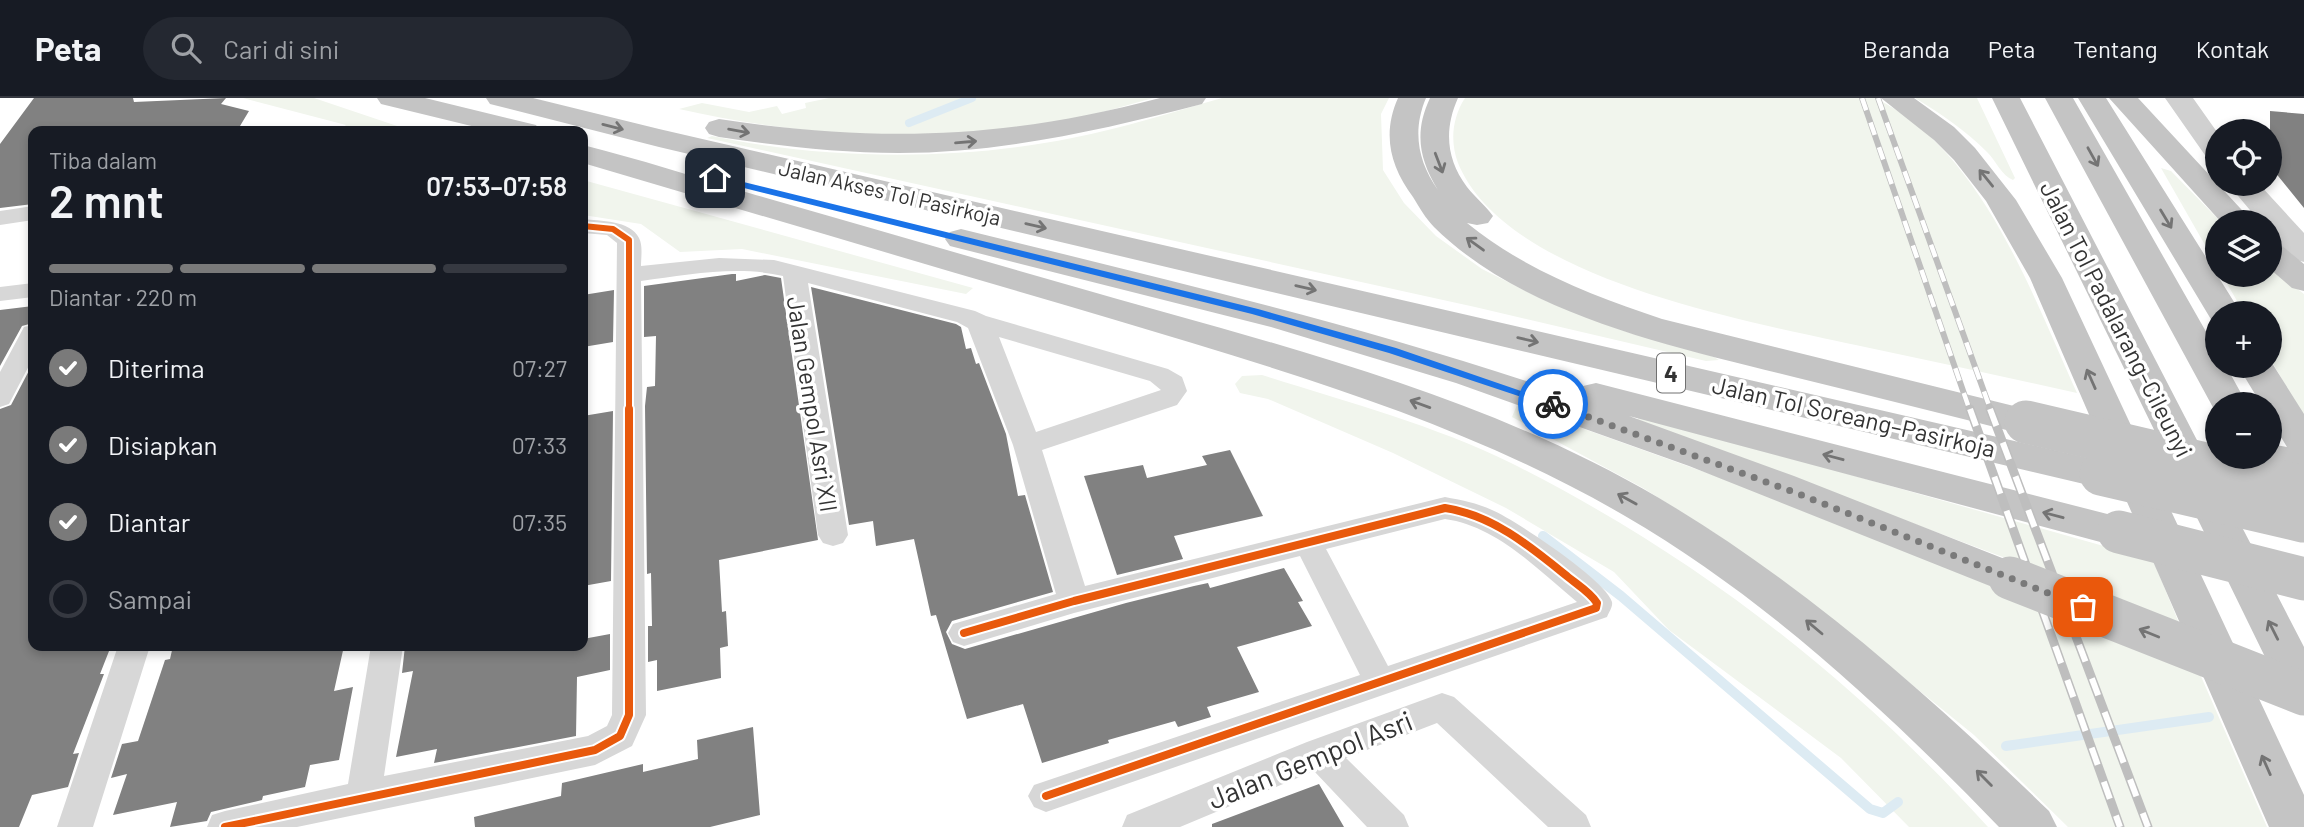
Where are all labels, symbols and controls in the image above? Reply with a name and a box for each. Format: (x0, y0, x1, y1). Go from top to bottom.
search box (143, 17, 633, 80)
text: Peta (35, 28, 101, 68)
icon: search (167, 29, 205, 67)
text: Cari di sini (223, 33, 339, 64)
text: Beranda (1863, 34, 1950, 63)
text: Peta (1988, 34, 2035, 63)
text: Tentang (2073, 34, 2158, 63)
text: Kontak (2196, 34, 2269, 63)
map controls (2205, 119, 2282, 469)
button: locate (2205, 119, 2282, 196)
one-way arrow (601, 121, 624, 134)
one-way arrow (727, 125, 750, 138)
one-way arrow (954, 135, 976, 148)
text: Tiba dalam (49, 146, 157, 174)
one-way arrow (2086, 147, 2100, 167)
pin (685, 148, 745, 208)
one-way arrow (1434, 151, 1446, 173)
street label: Jalan Akses Tol Pasirkoja (777, 154, 1003, 230)
icon: home (696, 159, 734, 197)
one-way arrow (1979, 169, 1994, 188)
text: 07:53–07:58 (426, 170, 567, 201)
text: 2 mnt (49, 172, 164, 227)
street label: Jalan Tol Padalarang–Cileunyi (2035, 176, 2199, 462)
one-way arrow (2160, 208, 2174, 228)
button: layers (2205, 210, 2282, 287)
one-way arrow (1024, 219, 1047, 233)
one-way arrow (1466, 237, 1485, 251)
one-way arrow (1294, 282, 1317, 296)
text: Diantar · 220 m (49, 283, 197, 311)
street label: Jalan Gempol Asri XII (782, 294, 844, 514)
button: + (2205, 301, 2282, 378)
one-way arrow (1516, 334, 1539, 347)
icon: check (49, 349, 87, 387)
text: Diterima (108, 352, 205, 383)
text: 07:27 (512, 354, 567, 382)
road number: 4 (1657, 354, 1685, 392)
courier (1518, 369, 1588, 439)
street label: Jalan Tol Soreang–Pasirkoja (1710, 369, 1998, 463)
one-way arrow (2084, 369, 2098, 390)
icon: bike (1534, 385, 1572, 423)
button: − (2205, 392, 2282, 469)
one-way arrow (1410, 396, 1432, 409)
icon: check (49, 426, 87, 464)
text: Disiapkan (108, 429, 218, 460)
text: 07:33 (512, 431, 567, 459)
one-way arrow (1822, 450, 1845, 463)
one-way arrow (1617, 492, 1638, 505)
icon: check (49, 503, 87, 541)
text: Diantar (108, 506, 190, 537)
text: 07:35 (512, 508, 567, 536)
one-way arrow (2042, 508, 2065, 521)
pin (2053, 577, 2113, 637)
text: Sampai (108, 583, 192, 614)
icon: bag (2064, 588, 2102, 626)
one-way arrow (1806, 619, 1824, 635)
one-way arrow (2266, 620, 2280, 641)
one-way arrow (2139, 625, 2161, 638)
street label: Jalan Gempol Asri (1203, 703, 1417, 815)
one-way arrow (2259, 755, 2272, 776)
one-way arrow (1976, 770, 1993, 787)

